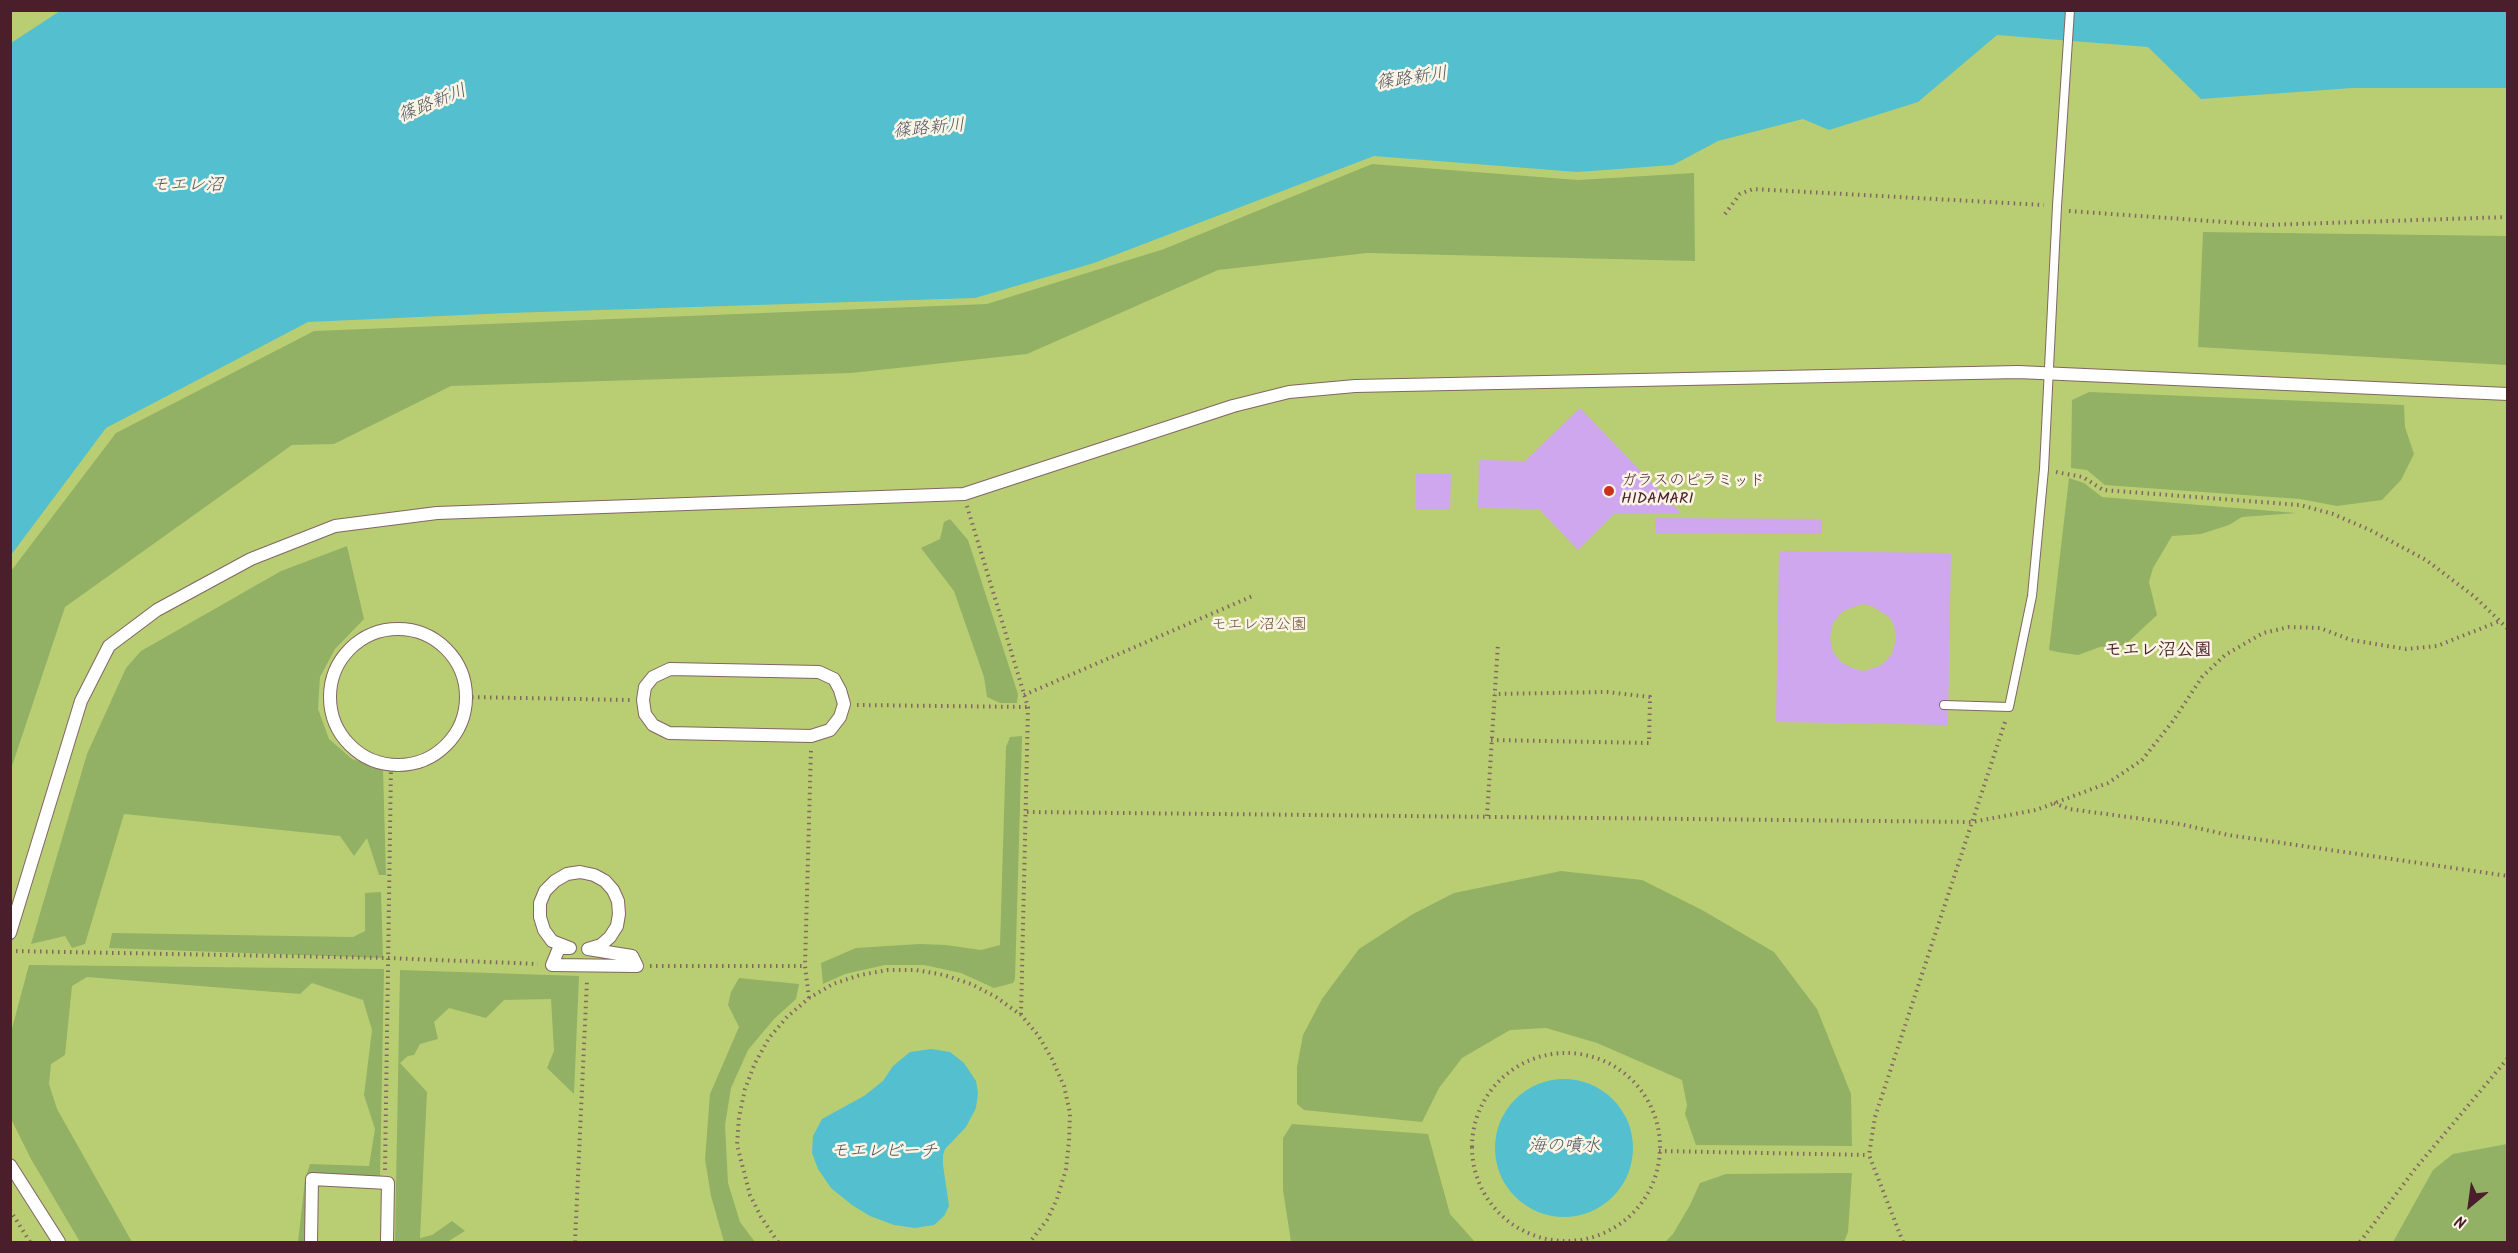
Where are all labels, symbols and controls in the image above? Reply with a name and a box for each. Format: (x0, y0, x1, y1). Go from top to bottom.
water label: 篠路新川 (1375, 64, 1449, 96)
water label: 篠路新川 (396, 82, 470, 128)
water label: 篠路新川 (892, 116, 966, 144)
water label: モエレ沼 (151, 176, 223, 198)
place label: ガラスのピラミッド HIDAMARI (1621, 472, 1765, 510)
marker: ガラスのピラミッド HIDAMARI (1602, 484, 1616, 498)
park label: モエレ沼公園 (1211, 616, 1307, 636)
district label: モエレ沼公園 (2104, 641, 2212, 663)
water label: 海の噴水 (1528, 1137, 1600, 1159)
water label: モエレビーチ (830, 1142, 938, 1164)
north arrow (2440, 1175, 2500, 1235)
text: N (2451, 1208, 2472, 1235)

